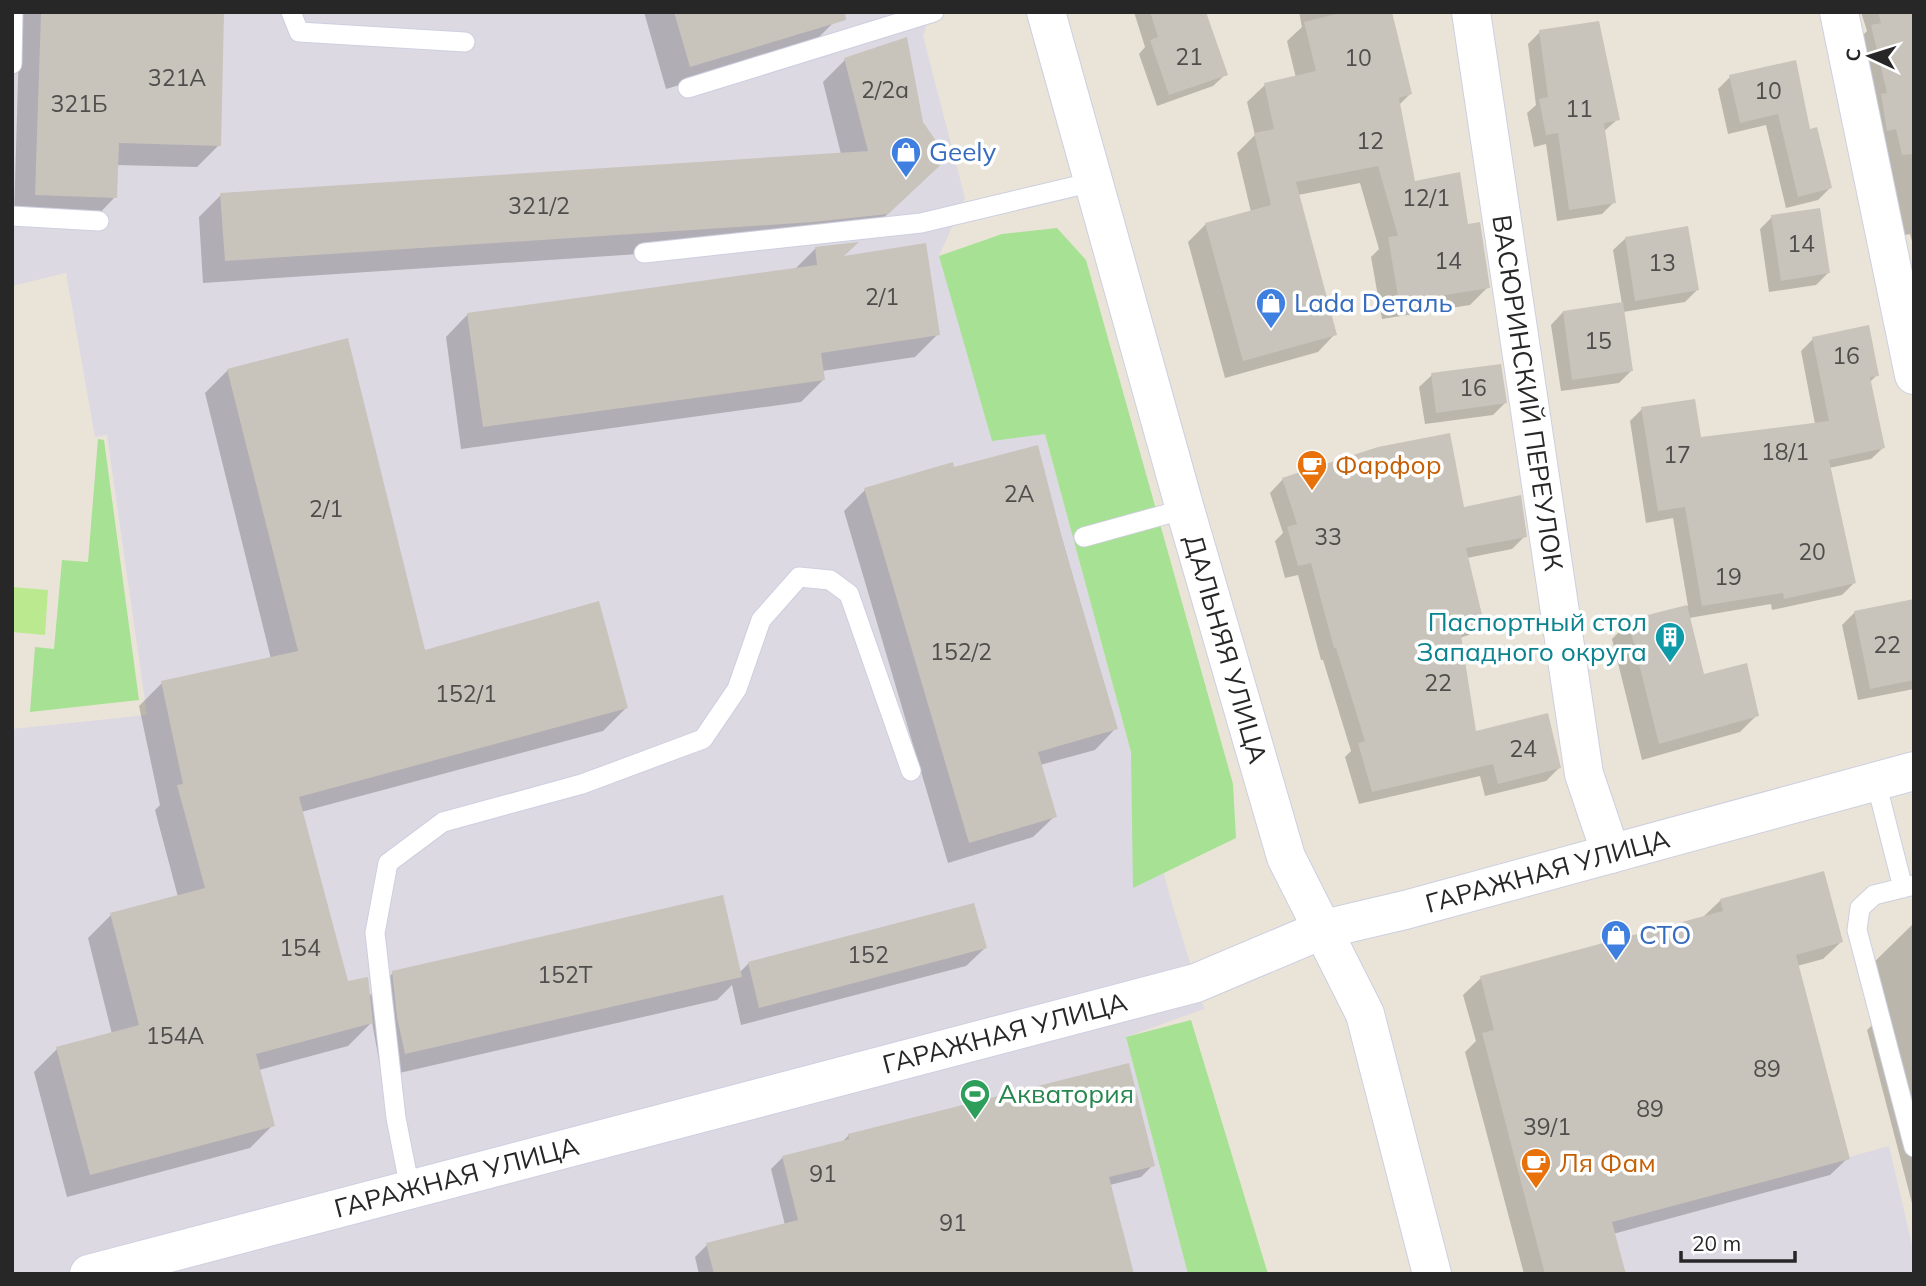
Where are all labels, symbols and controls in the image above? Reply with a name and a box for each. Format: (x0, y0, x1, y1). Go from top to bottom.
north arrow (1835, 21, 1905, 91)
house number: 21 (1175, 42, 1203, 71)
house number: 10 (1344, 43, 1372, 72)
text: С (1841, 47, 1865, 62)
house number: 321А (148, 63, 206, 92)
house number: 2/2а (861, 75, 909, 104)
house number: 10 (1754, 76, 1782, 105)
house number: 321Б (51, 89, 107, 118)
house number: 11 (1565, 94, 1593, 123)
house number: 12 (1356, 126, 1384, 155)
shop icon: Geely (889, 135, 923, 179)
place label: Geely (929, 135, 996, 168)
house number: 12/1 (1402, 183, 1450, 212)
house number: 321/2 (508, 191, 570, 220)
street label: ВАСЮРИНСКИЙ ПЕРЕУЛОК (1485, 213, 1571, 573)
house number: 14 (1787, 229, 1815, 258)
house number: 14 (1434, 246, 1462, 275)
house number: 13 (1648, 248, 1676, 277)
house number: 2/1 (865, 282, 899, 311)
shop icon: Lada Dеталь (1254, 286, 1288, 330)
place label: Lada Dеталь (1294, 286, 1453, 319)
house number: 15 (1584, 326, 1612, 355)
house number: 16 (1832, 341, 1860, 370)
house number: 16 (1459, 373, 1487, 402)
house number: 18/1 (1761, 437, 1809, 466)
house number: 17 (1663, 440, 1691, 469)
cafe icon: Фарфор (1295, 448, 1329, 492)
place label: Фарфор (1335, 448, 1442, 481)
house number: 2А (1004, 479, 1034, 508)
house number: 2/1 (309, 494, 343, 523)
house number: 33 (1314, 522, 1342, 551)
street label: ДАЛЬНЯЯ УЛИЦА (1177, 531, 1275, 767)
house number: 20 (1798, 537, 1826, 566)
house number: 19 (1714, 562, 1742, 591)
place label: Паспортный стол Западного округа (1417, 605, 1647, 668)
building icon: Паспортный стол Западного округа (1653, 620, 1687, 664)
house number: 22 (1873, 630, 1901, 659)
house number: 152/2 (930, 637, 992, 666)
house number: 22 (1424, 668, 1452, 697)
house number: 152/1 (435, 679, 497, 708)
house number: 24 (1509, 734, 1537, 763)
street label: ГАРАЖНАЯ УЛИЦА (1422, 822, 1673, 920)
shop icon: СТО (1599, 918, 1633, 962)
place label: СТО (1639, 918, 1691, 951)
house number: 154 (279, 933, 321, 962)
house number: 152 (847, 940, 889, 969)
house number: 152Т (537, 960, 593, 989)
street label: ГАРАЖНАЯ УЛИЦА (879, 985, 1131, 1081)
house number: 154А (146, 1021, 204, 1050)
house number: 89 (1753, 1054, 1781, 1083)
sports icon: Акватория (958, 1077, 992, 1121)
place label: Акватория (998, 1077, 1134, 1110)
house number: 89 (1636, 1094, 1664, 1123)
house number: 39/1 (1523, 1112, 1571, 1141)
street label: ГАРАЖНАЯ УЛИЦА (331, 1129, 582, 1225)
cafe icon: Ля Фам (1519, 1146, 1553, 1190)
place label: Ля Фам (1559, 1146, 1656, 1179)
house number: 91 (809, 1159, 837, 1188)
house number: 91 (939, 1208, 967, 1237)
scale bar (1681, 1220, 1795, 1264)
text: 20 m (1692, 1230, 1741, 1256)

